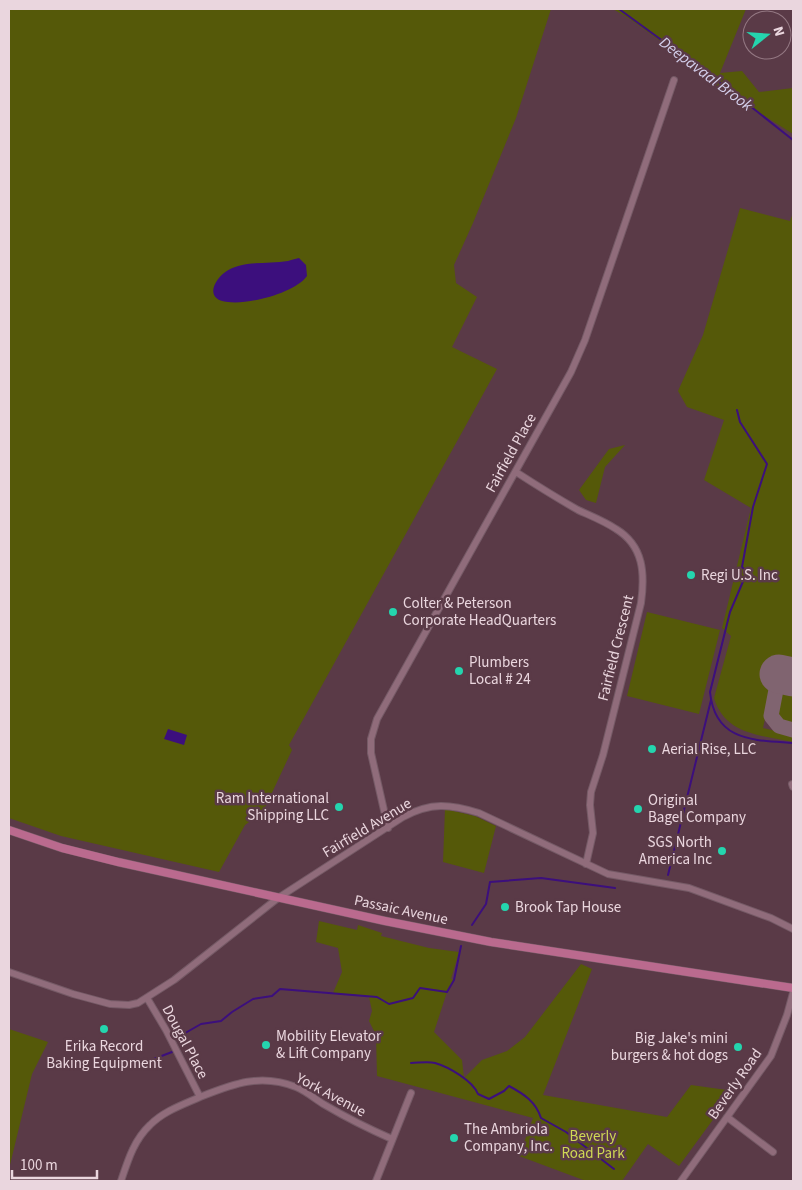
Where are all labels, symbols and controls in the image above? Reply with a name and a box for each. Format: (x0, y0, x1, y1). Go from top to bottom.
north arrow (742, 10, 792, 60)
text: N (768, 24, 789, 39)
water label: Deepavaal Brook (655, 32, 758, 117)
street label: Fairfield Place (481, 409, 541, 497)
place label: Regi U.S. Inc (701, 565, 778, 586)
marker: Regi U.S. Inc (685, 569, 697, 581)
place label: Colter & Peterson Corporate HeadQuarters (403, 593, 556, 631)
street label: Fairfield Crescent (593, 593, 639, 703)
marker: Colter & Peterson Corporate HeadQuarters (387, 606, 399, 618)
place label: Plumbers Local # 24 (469, 652, 531, 690)
marker: Plumbers Local # 24 (453, 665, 465, 677)
place label: Aerial Rise, LLC (662, 739, 757, 760)
marker: Aerial Rise, LLC (646, 743, 658, 755)
place label: Ram International Shipping LLC (216, 788, 329, 826)
place label: Original Bagel Company (648, 790, 746, 828)
street label: Fairfield Avenue (319, 793, 415, 863)
marker: Ram International Shipping LLC (333, 801, 345, 813)
marker: Original Bagel Company (632, 803, 644, 815)
place label: SGS North America Inc (639, 832, 712, 870)
marker: SGS North America Inc (716, 845, 728, 857)
street label: Passaic Avenue (352, 890, 450, 930)
place label: Brook Tap House (515, 897, 621, 918)
marker: Brook Tap House (499, 901, 511, 913)
street label: Dougal Place (157, 1001, 213, 1083)
marker: Erika Record Baking Equipment (98, 1023, 110, 1035)
place label: Mobility Elevator & Lift Company (276, 1026, 382, 1064)
place label: Big Jake's mini burgers & hot dogs (611, 1028, 728, 1066)
place label: Erika Record Baking Equipment (46, 1036, 162, 1074)
marker: Mobility Elevator & Lift Company (260, 1039, 272, 1051)
marker: Big Jake's mini burgers & hot dogs (732, 1041, 744, 1053)
street label: Beverly Road (703, 1044, 767, 1124)
street label: York Avenue (291, 1067, 370, 1122)
place label: The Ambriola Company, Inc. (464, 1119, 553, 1157)
park label: Beverly Road Park (561, 1126, 625, 1164)
marker: The Ambriola Company, Inc. (448, 1132, 460, 1144)
scale bar (12, 1148, 98, 1180)
text: 100 m (20, 1155, 58, 1176)

